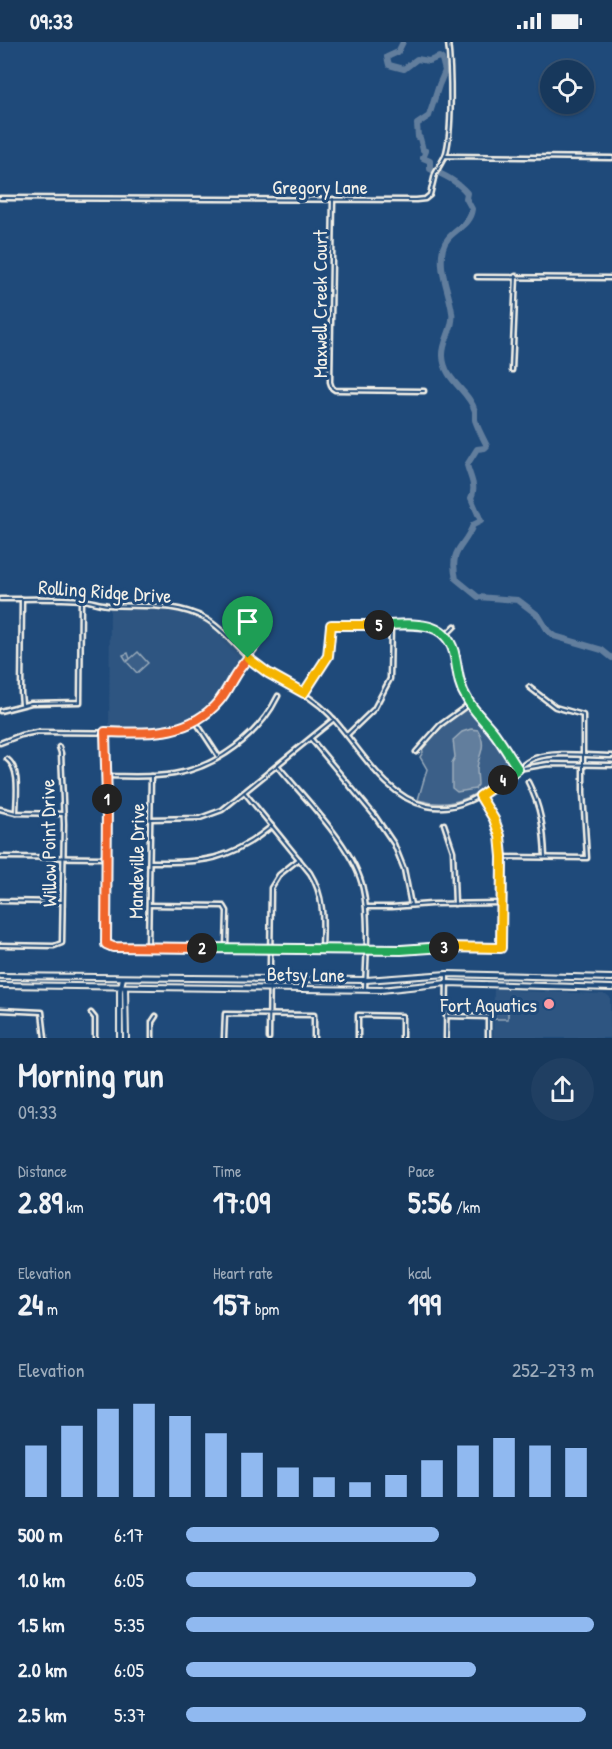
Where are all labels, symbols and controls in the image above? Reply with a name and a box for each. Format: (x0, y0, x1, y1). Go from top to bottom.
text: 09:33 (30, 6, 73, 36)
map controls (540, 60, 594, 114)
button: locate (540, 60, 594, 114)
street label: Gregory Lane (272, 173, 368, 200)
street label: Maxwell Creek Court (306, 229, 333, 378)
street label: Rolling Ridge Drive (38, 573, 172, 609)
pin (222, 596, 273, 658)
icon: arrive (231, 605, 264, 638)
pin: 5 (364, 610, 394, 640)
text: 5 (376, 614, 382, 636)
pin: 4 (488, 765, 518, 795)
text: 4 (500, 769, 506, 791)
street label: Willow Point Drive (33, 779, 63, 907)
pin: 1 (92, 784, 122, 814)
text: 1 (104, 788, 110, 810)
street label: Mandeville Drive (121, 803, 151, 919)
pin: 3 (429, 932, 459, 962)
pin: 2 (187, 933, 217, 963)
text: 3 (440, 936, 448, 958)
text: 2 (198, 937, 206, 959)
street label: Betsy Lane (267, 960, 345, 988)
place label: Fort Aquatics (440, 991, 537, 1018)
marker: Fort Aquatics (542, 997, 556, 1011)
text: Morning run (18, 1053, 164, 1097)
button: share (531, 1058, 594, 1121)
text: 09:33 (18, 1098, 57, 1125)
text: Distance (18, 1160, 67, 1182)
text: Time (213, 1160, 241, 1182)
text: Pace (408, 1160, 435, 1182)
text: 2.89 (18, 1182, 62, 1222)
text: 17:09 (213, 1182, 270, 1222)
text: 5:56 (408, 1182, 452, 1222)
text: km (62, 1196, 84, 1218)
text: /km (452, 1196, 480, 1218)
text: Elevation (18, 1262, 71, 1284)
text: Heart rate (213, 1262, 273, 1284)
text: kcal (408, 1262, 431, 1284)
text: 24 (18, 1284, 43, 1324)
text: 157 (213, 1284, 251, 1324)
text: 199 (408, 1284, 441, 1324)
text: m (43, 1298, 58, 1320)
text: bpm (251, 1298, 279, 1320)
text: Elevation (18, 1356, 84, 1383)
text: 252–273 m (512, 1356, 594, 1383)
text: 500 m (18, 1521, 63, 1548)
text: 6:17 (114, 1521, 144, 1548)
text: 1.0 km (18, 1566, 65, 1593)
text: 6:05 (114, 1566, 144, 1593)
text: 1.5 km (18, 1611, 65, 1638)
text: 5:35 (114, 1611, 145, 1638)
text: 2.0 km (18, 1656, 67, 1683)
text: 6:05 (114, 1656, 144, 1683)
text: 2.5 km (18, 1701, 67, 1728)
text: 5:37 (114, 1701, 146, 1728)

